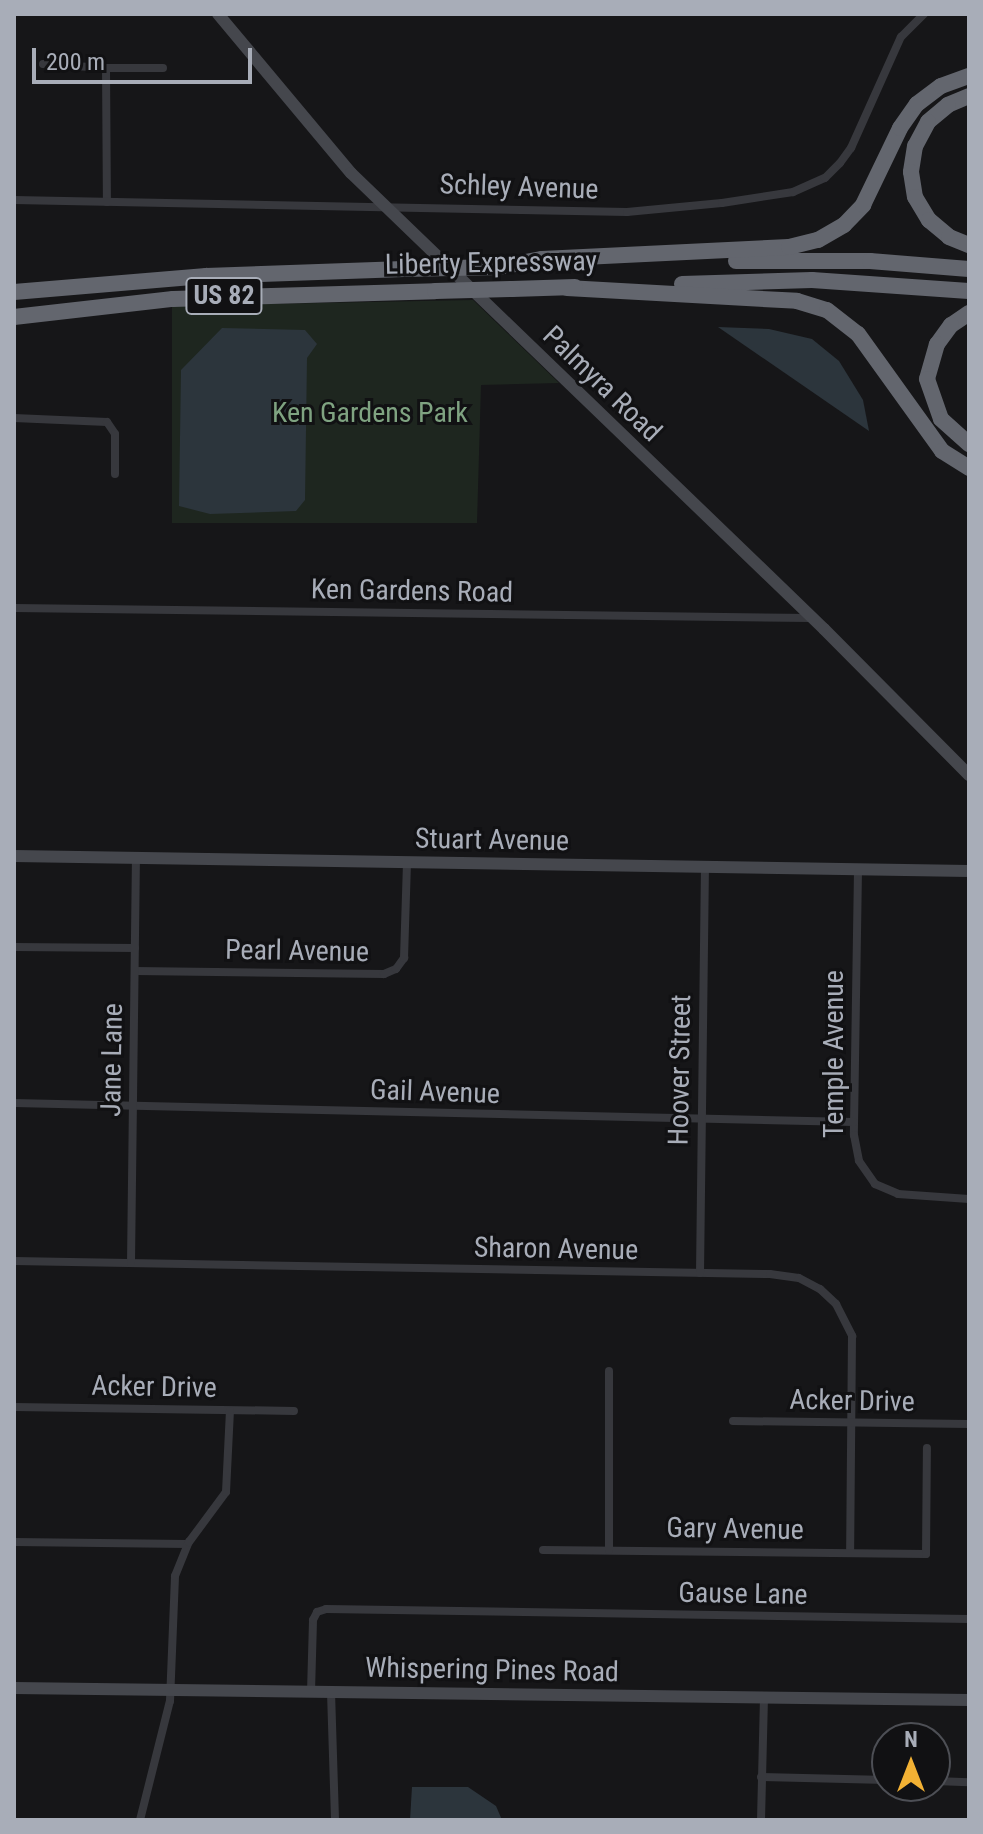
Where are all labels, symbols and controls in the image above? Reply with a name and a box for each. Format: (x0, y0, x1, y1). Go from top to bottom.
scale bar (36, 32, 256, 82)
text: 200 m (46, 48, 105, 76)
street label: Schley Avenue (439, 167, 599, 207)
street label: Liberty Expressway (385, 244, 597, 282)
road number: US 82 (184, 274, 264, 318)
street label: Palmyra Road (536, 319, 668, 449)
park label: Ken Gardens Park (272, 396, 468, 430)
street label: Ken Gardens Road (311, 572, 513, 610)
street label: Stuart Avenue (415, 822, 569, 858)
street label: Pearl Avenue (225, 933, 369, 969)
street label: Temple Avenue (817, 970, 851, 1138)
street label: Hoover Street (662, 994, 698, 1146)
street label: Jane Lane (94, 1003, 130, 1117)
street label: Gail Avenue (370, 1073, 500, 1111)
street label: Sharon Avenue (474, 1231, 638, 1267)
street label: Acker Drive (91, 1369, 217, 1405)
street label: Acker Drive (789, 1383, 915, 1419)
street label: Gary Avenue (666, 1511, 804, 1547)
street label: Gause Lane (678, 1576, 808, 1612)
street label: Whispering Pines Road (365, 1651, 619, 1689)
north arrow (871, 1722, 951, 1802)
text: N (904, 1727, 918, 1752)

